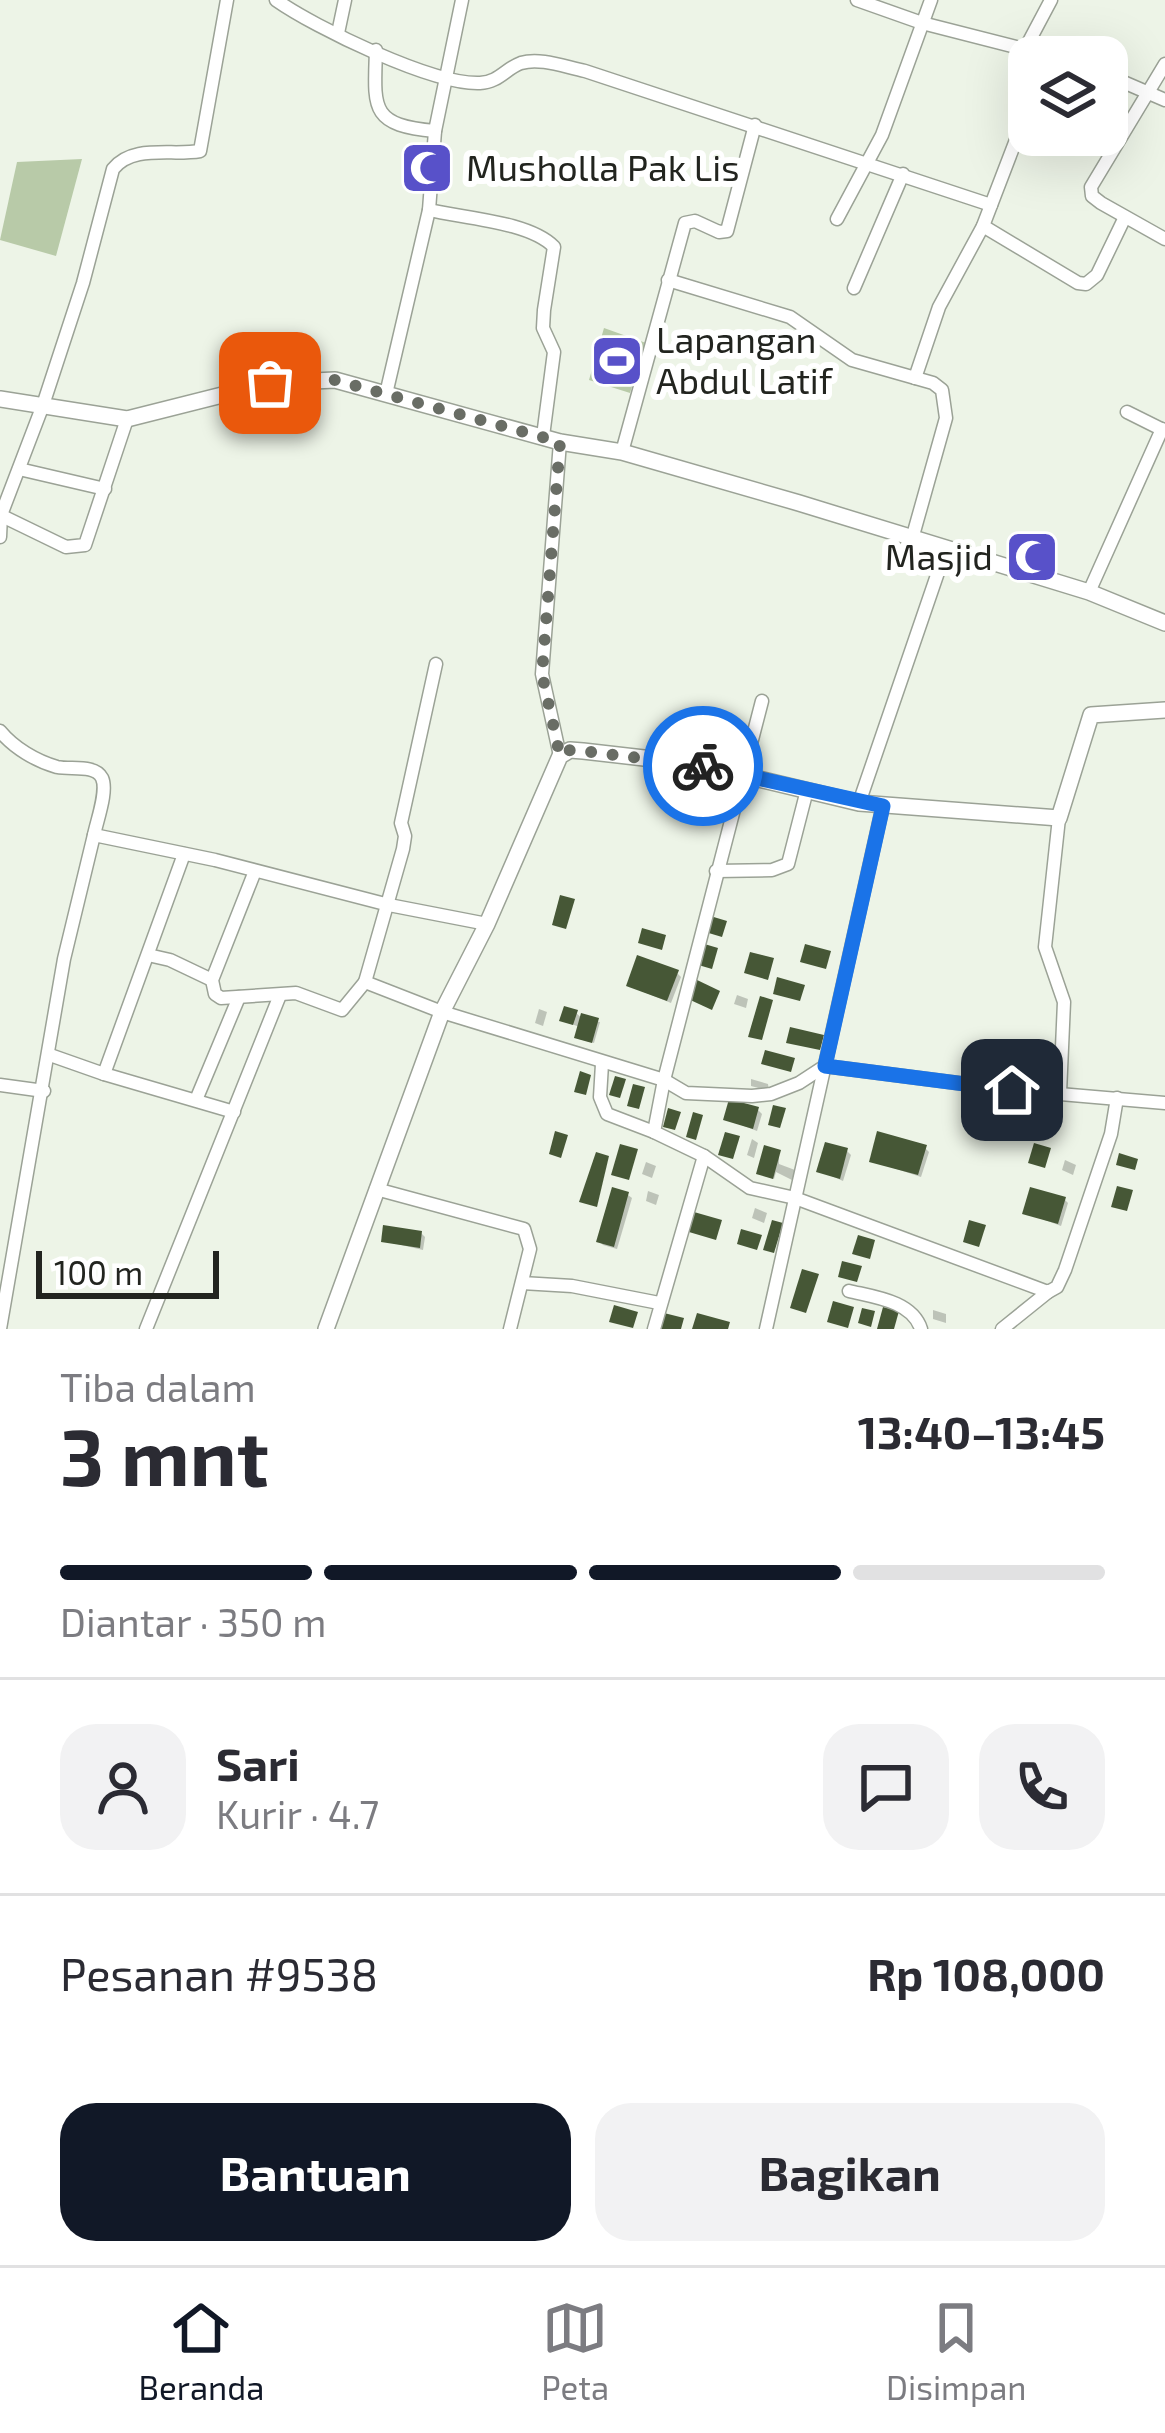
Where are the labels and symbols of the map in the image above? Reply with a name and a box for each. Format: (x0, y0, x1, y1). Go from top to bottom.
mosque icon: Musholla Pak Lis (399, 140, 455, 196)
place label: Musholla Pak Lis (466, 145, 740, 188)
place label: Lapangan Abdul Latif (656, 317, 834, 401)
pin (219, 332, 321, 434)
sports icon: Lapangan Abdul Latif (589, 333, 645, 389)
mosque icon: Masjid (1004, 529, 1060, 585)
place label: Masjid (885, 534, 993, 577)
courier (643, 706, 763, 826)
pin (961, 1039, 1063, 1141)
scale bar (36, 1245, 219, 1298)

